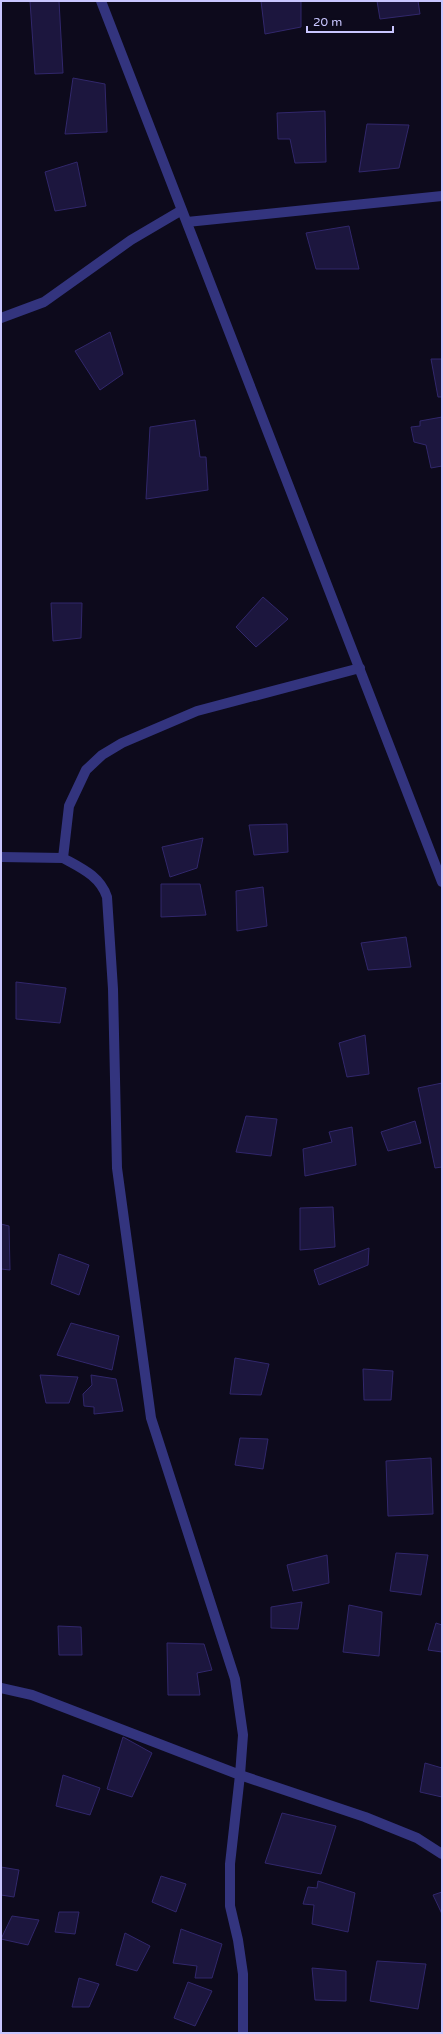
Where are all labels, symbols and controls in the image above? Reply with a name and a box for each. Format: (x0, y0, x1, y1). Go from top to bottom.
scale bar (307, 8, 393, 34)
text: 20 m (313, 15, 342, 29)

